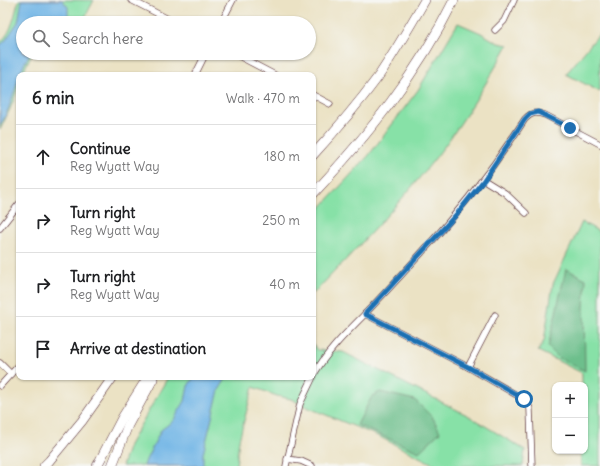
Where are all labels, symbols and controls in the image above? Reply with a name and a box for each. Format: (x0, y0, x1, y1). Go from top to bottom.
search box (16, 16, 316, 60)
icon: search (30, 27, 52, 49)
text: Search here (62, 29, 143, 48)
text: 6 min (32, 87, 74, 109)
text: Walk · 470 m (226, 90, 300, 107)
route end (561, 119, 579, 137)
text: Continue (70, 139, 131, 158)
icon: ahead (32, 146, 54, 168)
text: 180 m (264, 148, 300, 165)
text: Reg Wyatt Way (70, 158, 160, 175)
text: Turn right (70, 203, 135, 222)
icon: right (32, 210, 54, 232)
text: 250 m (262, 212, 300, 229)
text: Reg Wyatt Way (70, 222, 160, 239)
text: Turn right (70, 267, 135, 286)
icon: right (32, 274, 54, 296)
text: 40 m (269, 276, 300, 293)
text: Reg Wyatt Way (70, 286, 160, 303)
icon: arrive (32, 338, 54, 360)
text: Arrive at destination (70, 339, 206, 358)
map controls (552, 382, 588, 454)
button: + (552, 382, 588, 418)
route start (515, 390, 533, 408)
button: − (552, 418, 588, 454)

